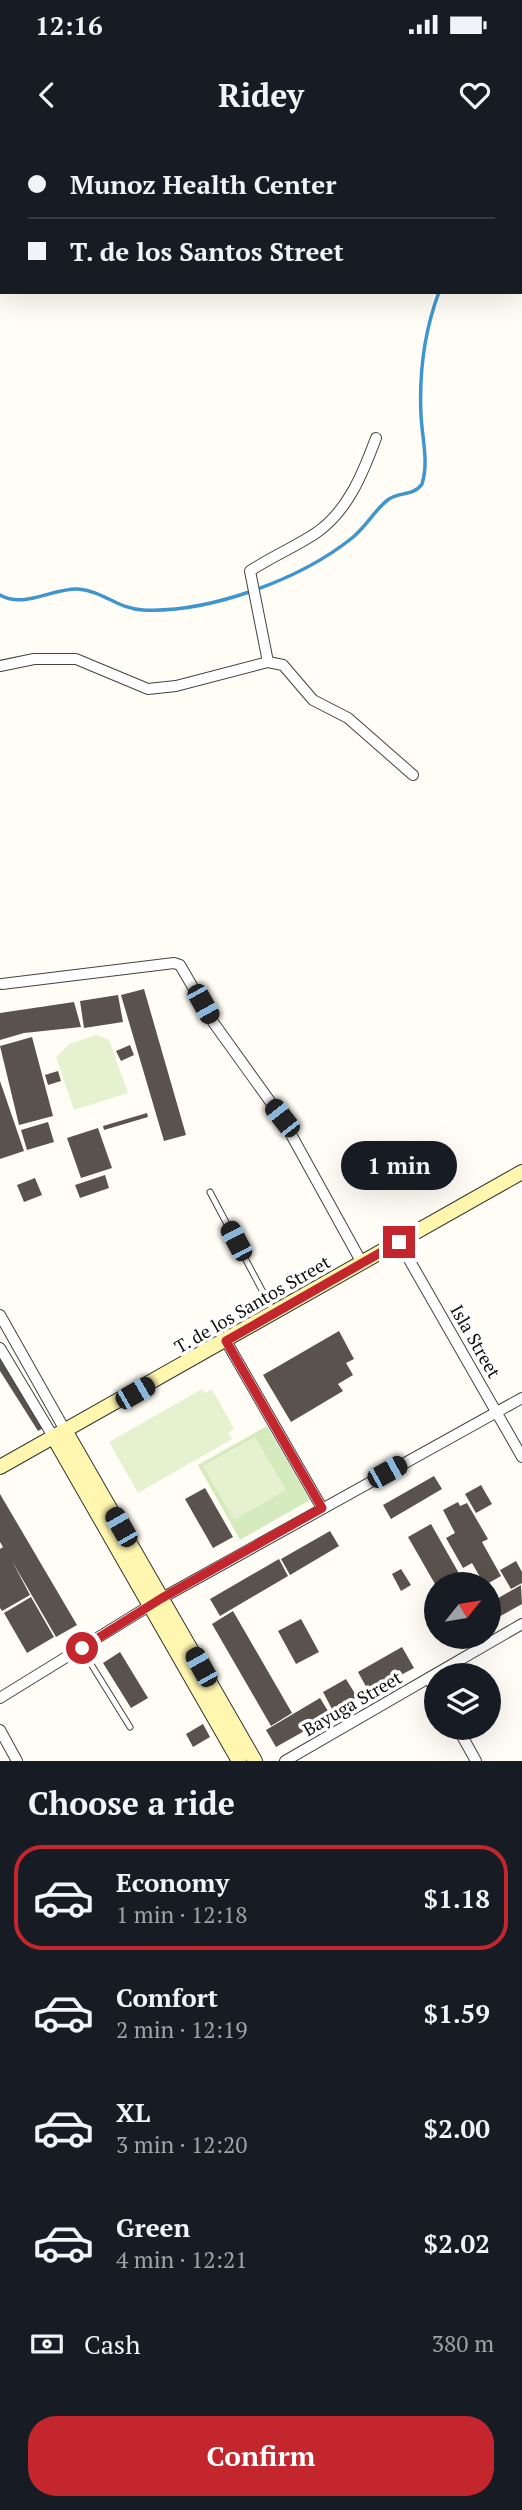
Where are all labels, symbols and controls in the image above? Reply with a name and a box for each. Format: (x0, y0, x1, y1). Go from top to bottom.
text: 12:16 (35, 8, 103, 42)
text: Ridey (218, 74, 304, 116)
icon: back (28, 76, 66, 114)
icon: heart (456, 76, 494, 114)
text: Munoz Health Center (70, 167, 336, 201)
text: T. de los Santos Street (70, 234, 344, 268)
car (184, 981, 223, 1027)
car (261, 1095, 304, 1141)
callout: 1 min (341, 1140, 457, 1190)
text: 1 min (368, 1150, 430, 1181)
car (217, 1218, 256, 1264)
route end (383, 1226, 415, 1258)
street label: T. de los Santos Street (170, 1249, 335, 1358)
street label: Isla Street (445, 1300, 507, 1382)
car (112, 1373, 159, 1413)
car (364, 1453, 411, 1491)
car (102, 1504, 141, 1550)
north arrow (424, 1572, 500, 1648)
map controls (424, 1572, 501, 1740)
route start (66, 1632, 98, 1664)
car (182, 1644, 221, 1690)
button: layers (424, 1663, 501, 1740)
street label: Bayuga Street (298, 1665, 406, 1741)
text: Choose a ride (28, 1782, 235, 1824)
text: Economy (116, 1865, 229, 1899)
icon: car (32, 1866, 95, 1929)
text: $1.18 (424, 1881, 490, 1915)
text: 1 min · 12:18 (116, 1899, 248, 1930)
text: Comfort (116, 1980, 218, 2014)
icon: car (32, 1981, 95, 2044)
text: $1.59 (424, 1996, 490, 2030)
text: 2 min · 12:19 (116, 2014, 248, 2045)
text: XL (116, 2095, 150, 2129)
icon: car (32, 2096, 95, 2159)
text: $2.00 (424, 2111, 490, 2145)
text: 3 min · 12:20 (116, 2129, 248, 2160)
text: Green (116, 2210, 190, 2244)
icon: car (32, 2211, 95, 2274)
text: $2.02 (424, 2226, 490, 2260)
text: 4 min · 12:21 (116, 2244, 248, 2275)
icon: cash (28, 2325, 66, 2363)
text: Cash (84, 2327, 140, 2361)
text: 380 m (432, 2328, 494, 2359)
button: Confirm (28, 2416, 494, 2496)

